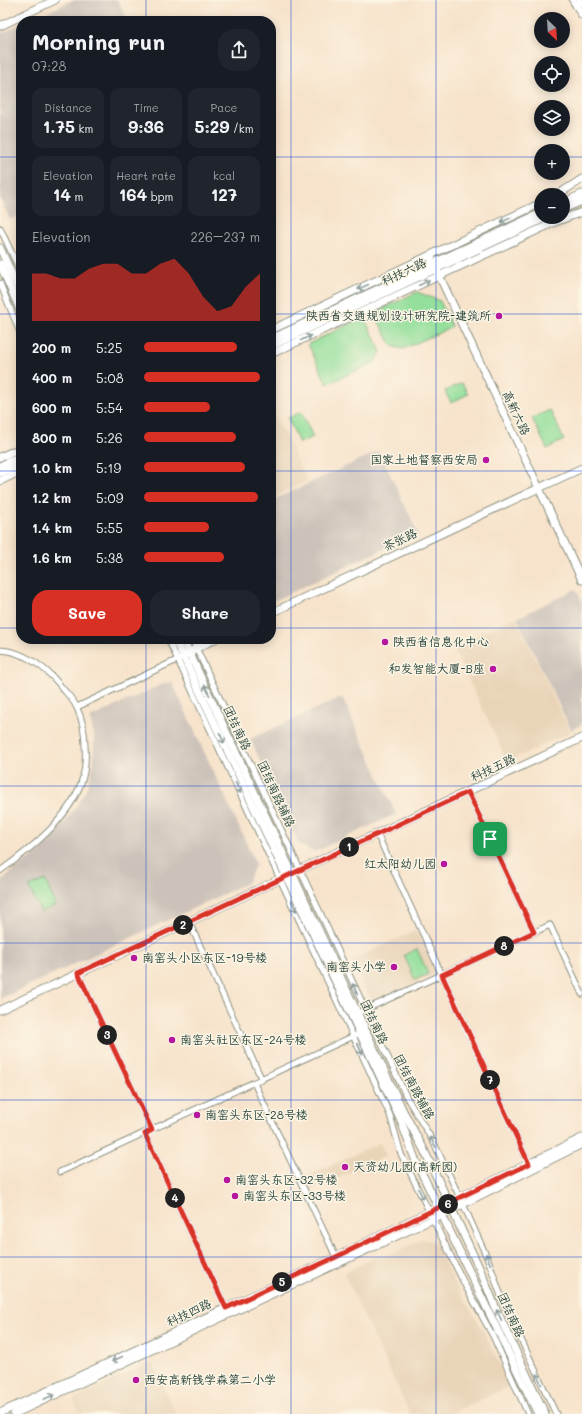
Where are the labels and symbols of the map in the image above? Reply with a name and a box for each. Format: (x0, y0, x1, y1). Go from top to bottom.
north arrow (534, 12, 570, 48)
one-way arrow (500, 217, 512, 224)
street label: 科技六路 (378, 254, 429, 288)
one-way arrow (418, 279, 430, 286)
one-way arrow (357, 284, 369, 291)
place label: 陕西省交通规划设计研究院-建筑所 (306, 307, 492, 323)
marker: 陕西省交通规划设计研究院-建筑所 (494, 311, 504, 321)
one-way arrow (300, 334, 312, 341)
street label: 高新六路 (500, 387, 534, 438)
place label: 国家土地督察西安局 (370, 451, 478, 467)
marker: 国家土地督察西安局 (481, 455, 491, 465)
street label: 茶张路 (380, 524, 419, 554)
place label: 陕西省信息化中心 (393, 633, 489, 649)
marker: 陕西省信息化中心 (380, 637, 390, 647)
place label: 和发智能大厦-B座 (388, 660, 485, 676)
marker: 和发智能大厦-B座 (488, 664, 498, 674)
one-way arrow (203, 685, 210, 697)
street label: 团结南路 (221, 702, 255, 753)
one-way arrow (219, 731, 226, 743)
street label: 科技五路 (467, 750, 518, 784)
street label: 团结南路辅路 (254, 758, 299, 830)
one-way arrow (235, 782, 242, 794)
pin (473, 822, 507, 856)
pin: 1 (339, 837, 359, 857)
place label: 红太阳幼儿园 (364, 855, 436, 871)
marker: 红太阳幼儿园 (439, 859, 449, 869)
one-way arrow (290, 900, 298, 912)
pin: 2 (173, 915, 193, 935)
pin: 8 (494, 936, 514, 956)
place label: 南窑头小区东区-19号楼 (142, 949, 268, 965)
marker: 南窑头小区东区-19号楼 (129, 953, 139, 963)
place label: 南窑头小学 (326, 958, 386, 974)
marker: 南窑头小学 (389, 962, 399, 972)
one-way arrow (351, 983, 358, 995)
street label: 团结南路 (358, 996, 392, 1047)
pin: 3 (97, 1025, 117, 1045)
place label: 南窑头社区东区-24号楼 (180, 1031, 307, 1047)
marker: 南窑头社区东区-24号楼 (167, 1035, 177, 1045)
one-way arrow (356, 1043, 364, 1055)
street label: 团结南路辅路 (391, 1051, 439, 1122)
pin: 7 (480, 1070, 500, 1090)
place label: 南窑头东区-28号楼 (205, 1106, 308, 1122)
marker: 南窑头东区-28号楼 (192, 1110, 202, 1120)
one-way arrow (428, 1136, 436, 1148)
place label: 天资幼儿园(高新园) (353, 1158, 457, 1174)
marker: 天资幼儿园(高新园) (340, 1162, 350, 1172)
place label: 南窑头东区-32号楼 (235, 1171, 338, 1187)
marker: 南窑头东区-32号楼 (222, 1175, 232, 1185)
place label: 南窑头东区-33号楼 (243, 1187, 346, 1203)
pin: 4 (165, 1188, 185, 1208)
one-way arrow (418, 1188, 425, 1200)
marker: 南窑头东区-33号楼 (230, 1191, 240, 1201)
pin: 6 (438, 1194, 458, 1214)
one-way arrow (484, 1254, 491, 1266)
pin: 5 (272, 1272, 292, 1292)
street label: 团结南路 (495, 1289, 529, 1340)
street label: 科技四路 (163, 1295, 214, 1329)
one-way arrow (495, 1310, 502, 1322)
one-way arrow (111, 1356, 123, 1363)
place label: 西安高新钱学森第二小学 (144, 1371, 276, 1387)
one-way arrow (535, 1373, 542, 1385)
marker: 西安高新钱学森第二小学 (131, 1375, 141, 1385)
one-way arrow (43, 1393, 55, 1400)

